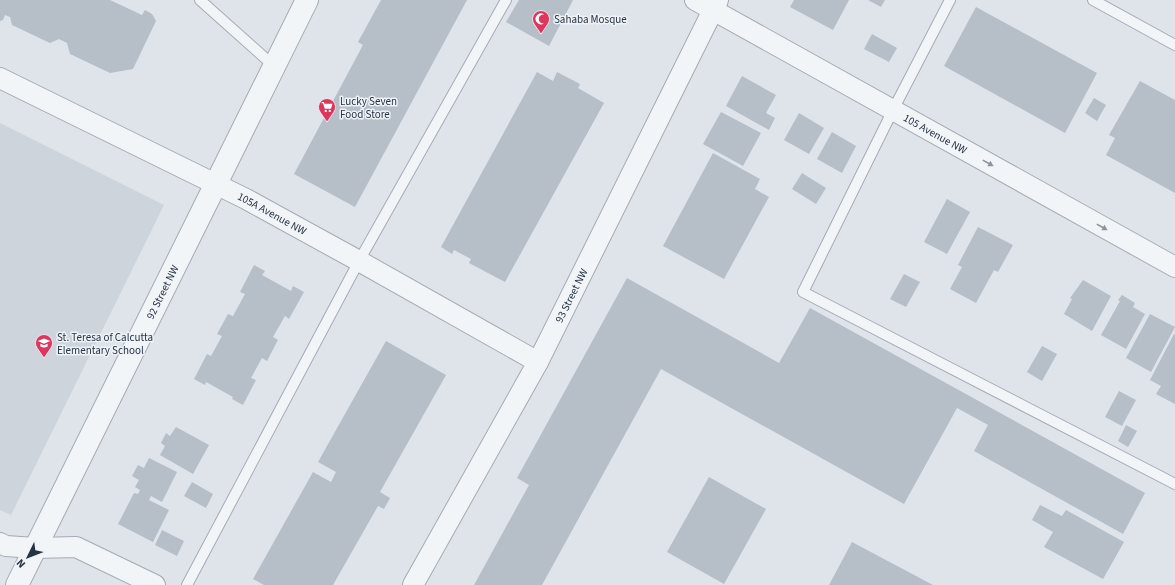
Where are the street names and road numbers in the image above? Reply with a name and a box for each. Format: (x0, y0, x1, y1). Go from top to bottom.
street label: 105 Avenue NW (901, 110, 970, 158)
street label: 105A Avenue NW (235, 189, 310, 239)
street label: 92 Street NW (142, 262, 182, 322)
street label: 93 Street NW (551, 265, 591, 325)

